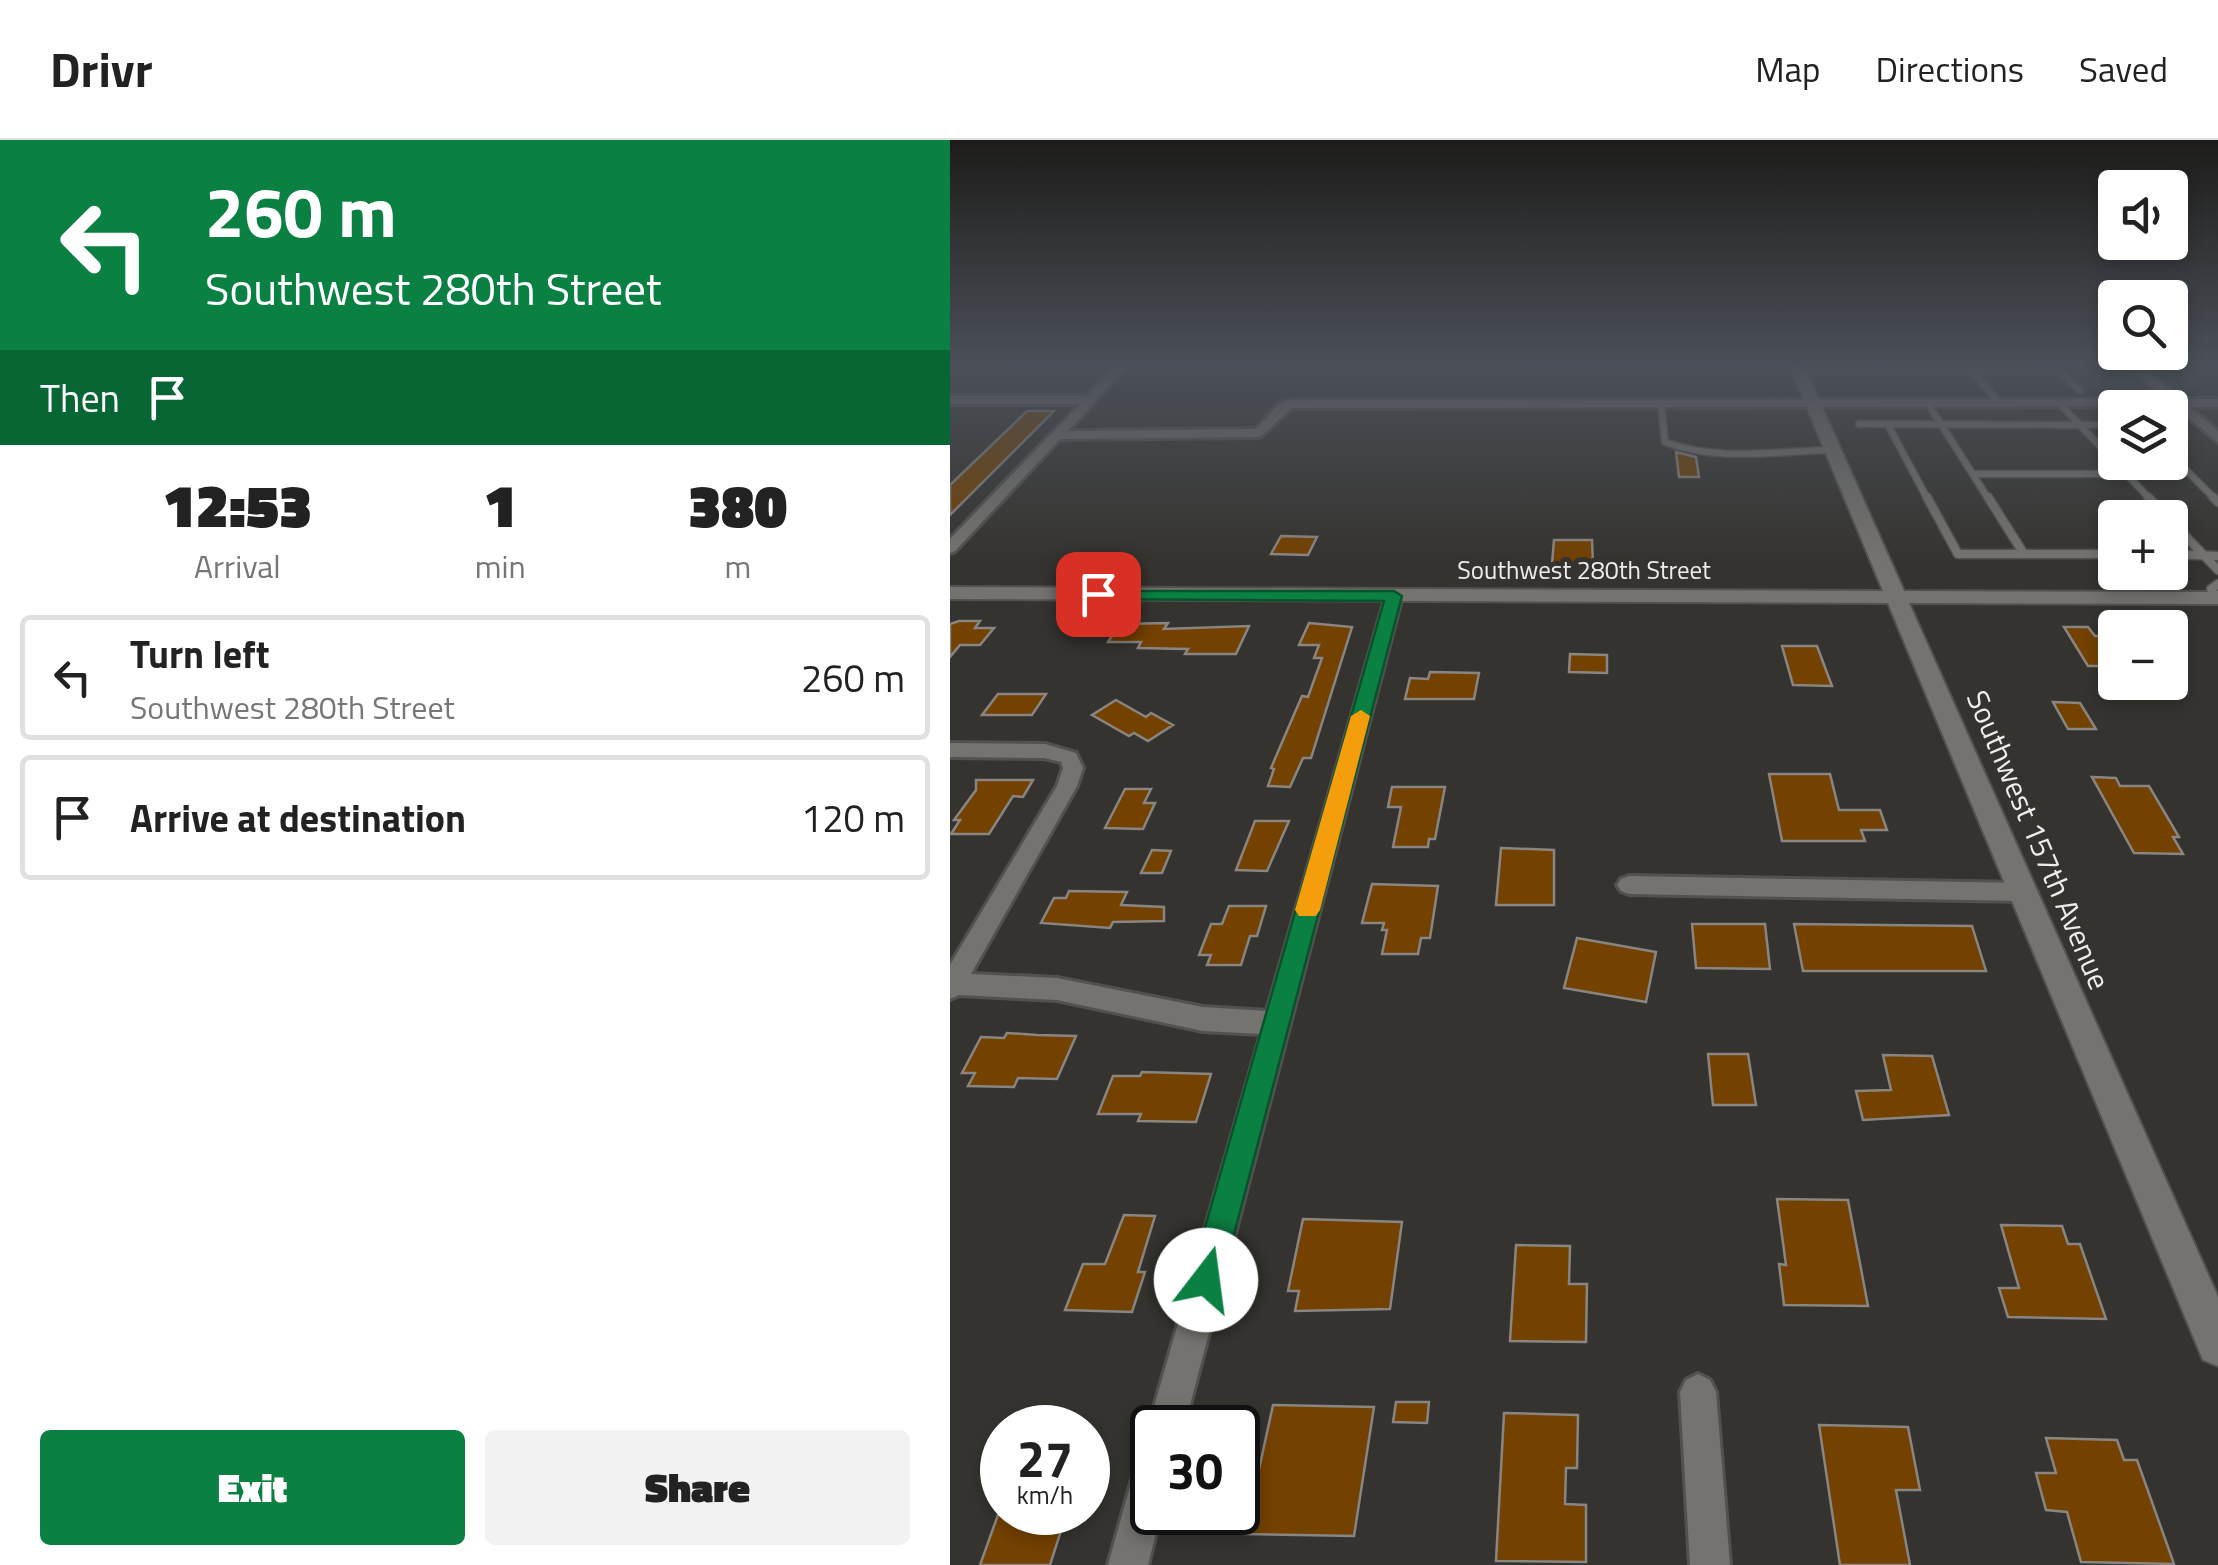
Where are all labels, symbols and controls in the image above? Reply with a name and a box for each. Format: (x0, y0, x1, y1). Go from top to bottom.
text: Drivr (50, 33, 153, 106)
text: Map (1755, 42, 1821, 96)
text: Directions (1876, 42, 2024, 96)
text: Saved (2079, 42, 2168, 96)
text: 260 m (205, 158, 397, 264)
map controls (2098, 170, 2188, 700)
button: sound (2098, 170, 2188, 260)
icon: left (40, 180, 170, 310)
text: Southwest 280th Street (205, 254, 662, 322)
button: search (2098, 280, 2188, 370)
text: Then (40, 369, 120, 427)
icon: arrive (140, 370, 195, 425)
button: layers (2098, 390, 2188, 480)
text: 12:53 (163, 459, 312, 550)
text: 1 (484, 459, 517, 550)
text: 380 (688, 459, 787, 550)
button: + (2098, 500, 2188, 590)
text: Arrival (194, 542, 281, 590)
text: min (475, 542, 526, 590)
text: m (724, 542, 751, 590)
street label: Southwest 280th Street (1457, 551, 1711, 589)
pin (1056, 552, 1141, 637)
icon: arrive (1071, 567, 1126, 622)
button: − (2098, 610, 2188, 700)
text: Turn left (130, 625, 270, 683)
text: 260 m (801, 649, 905, 707)
icon: left (45, 650, 100, 705)
text: Southwest 280th Street (130, 683, 455, 731)
street label: Southwest 157th Avenue (1955, 683, 2123, 996)
text: Arrive at destination (130, 789, 466, 847)
text: 120 m (801, 789, 905, 847)
icon: arrive (45, 790, 100, 845)
position arrow (1154, 1228, 1258, 1332)
speed limit sign: 30 (1130, 1405, 1260, 1535)
text: 27 (1017, 1420, 1073, 1496)
button: Exit (40, 1430, 465, 1545)
button: Share (485, 1430, 910, 1545)
text: km/h (1017, 1476, 1073, 1514)

